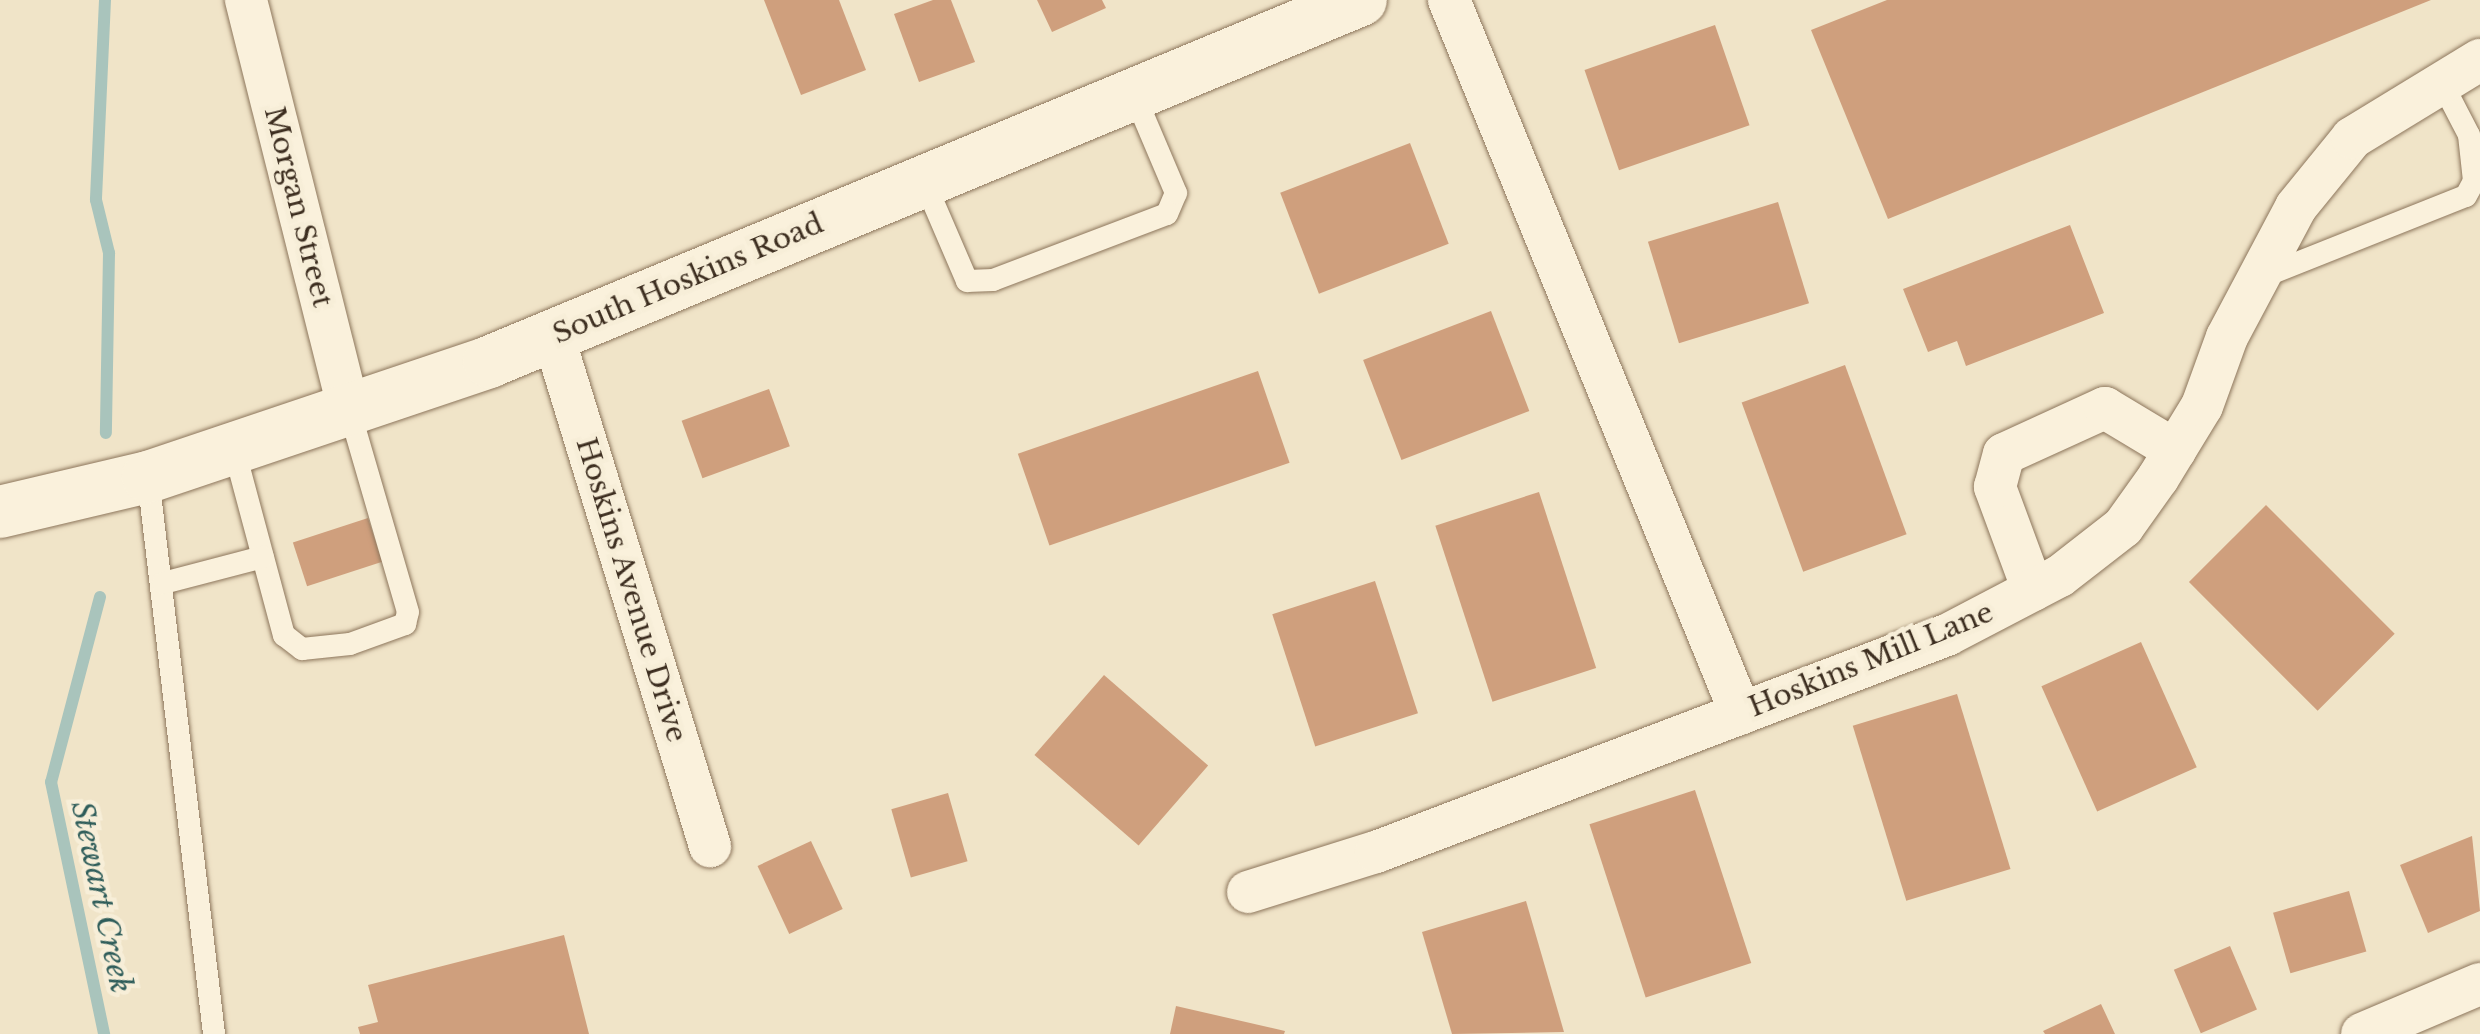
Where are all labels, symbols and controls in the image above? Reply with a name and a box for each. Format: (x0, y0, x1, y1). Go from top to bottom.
street label: Morgan Street (257, 103, 339, 311)
street label: South Hoskins Road (548, 207, 828, 351)
street label: Hoskins Avenue Drive (568, 433, 694, 747)
street label: Hoskins Mill Lane (1744, 596, 1998, 724)
water label: Stewart Creek (63, 798, 139, 996)

